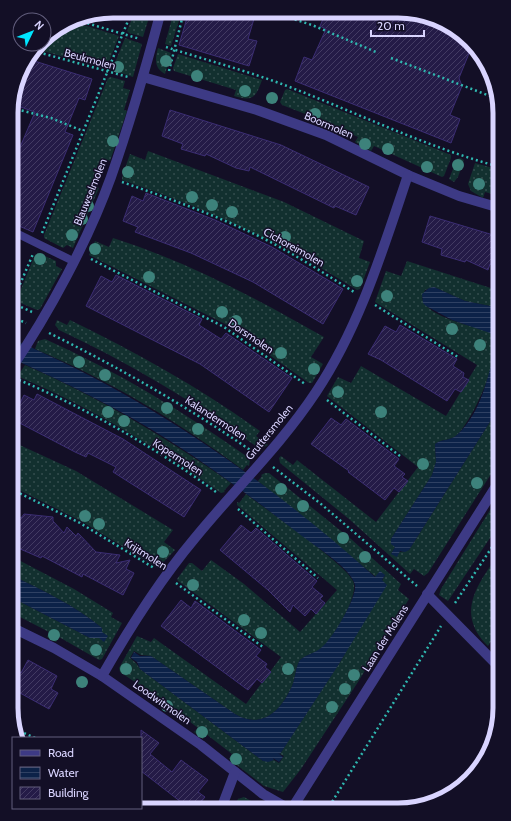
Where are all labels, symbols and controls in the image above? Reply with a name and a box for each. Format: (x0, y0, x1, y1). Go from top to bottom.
north arrow (12, 12, 52, 52)
scale bar (371, 12, 424, 38)
text: N (32, 18, 47, 33)
text: 20 m (377, 18, 405, 33)
street label: Beukmolen (63, 45, 117, 73)
street label: Boormolen (302, 108, 356, 142)
street label: Blauwselmolen (70, 156, 110, 228)
street label: Cichoreimolen (261, 224, 327, 270)
street label: Dorsmolen (226, 316, 276, 356)
street label: Kalandermolen (183, 393, 249, 443)
street label: Gruttersmolen (242, 401, 296, 463)
street label: Kopermolen (150, 436, 206, 478)
street label: Krijtmolen (122, 535, 170, 573)
street label: Laan der Molens (359, 602, 411, 674)
street label: Loodwitmolen (130, 677, 194, 727)
legend (12, 737, 142, 809)
text: Road (48, 745, 74, 760)
text: Water (48, 765, 79, 780)
text: Building (48, 785, 90, 800)

